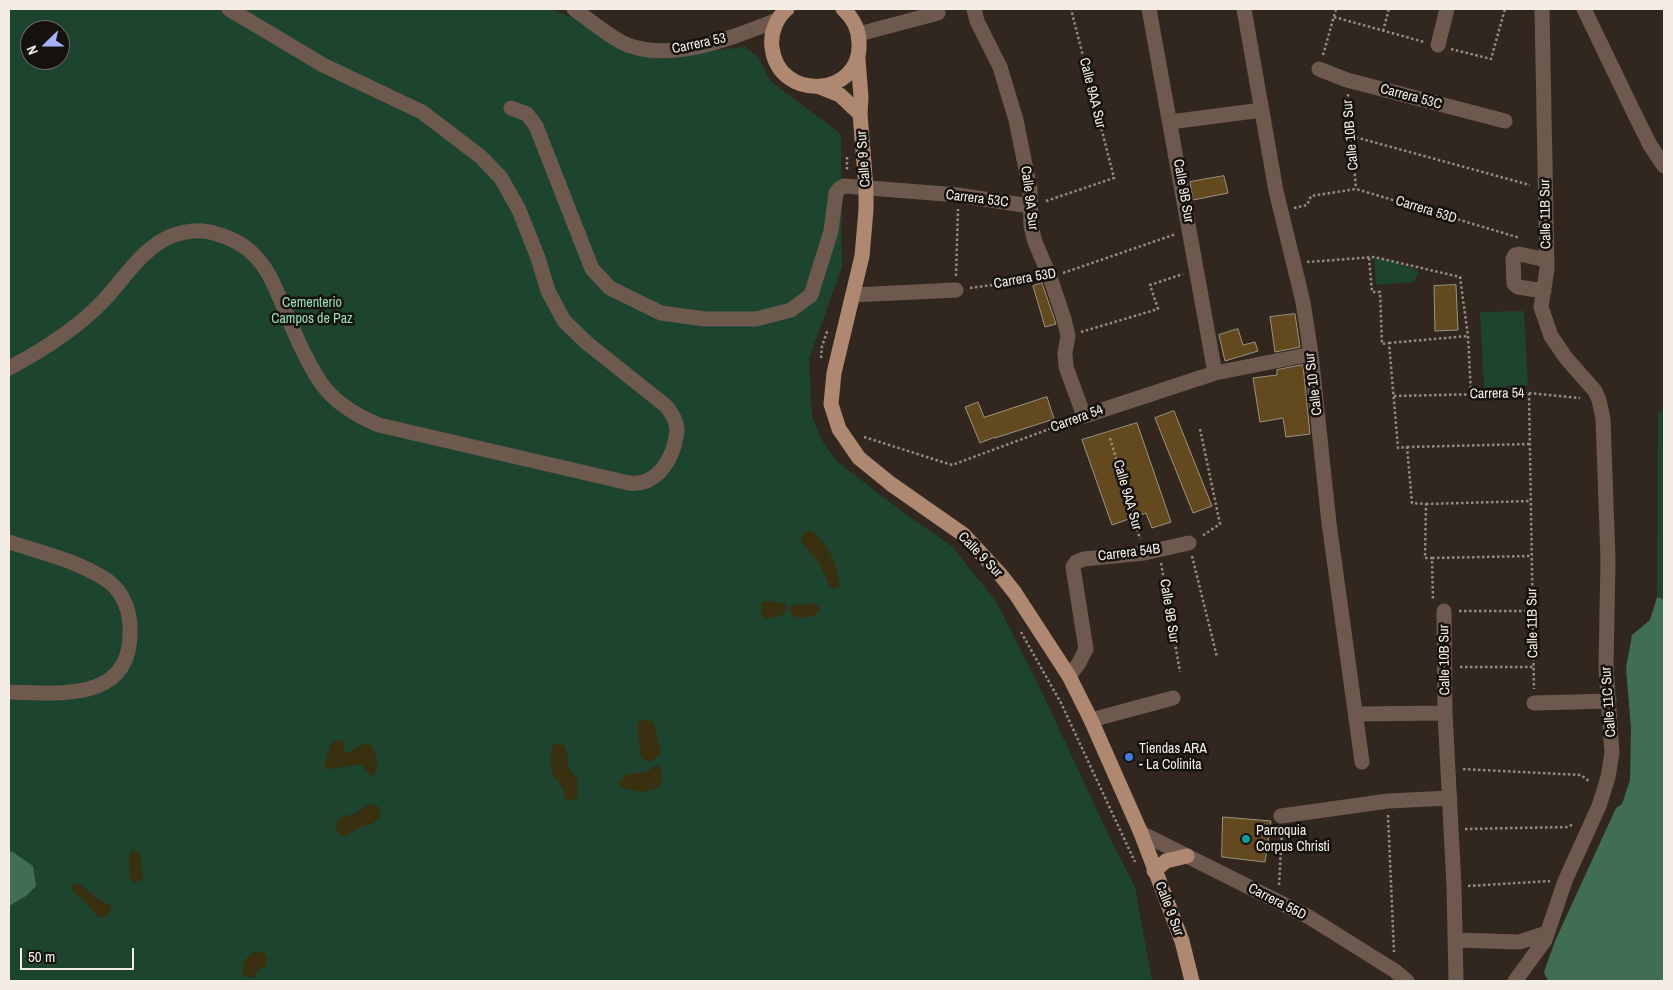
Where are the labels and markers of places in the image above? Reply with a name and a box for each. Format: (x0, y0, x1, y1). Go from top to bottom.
place label: Tiendas ARA - La Colinita (1139, 741, 1207, 774)
marker: Tiendas ARA - La Colinita (1123, 751, 1135, 763)
place label: Parroquia Corpus Christi (1256, 823, 1330, 856)
marker: Parroquia Corpus Christi (1240, 833, 1252, 845)

